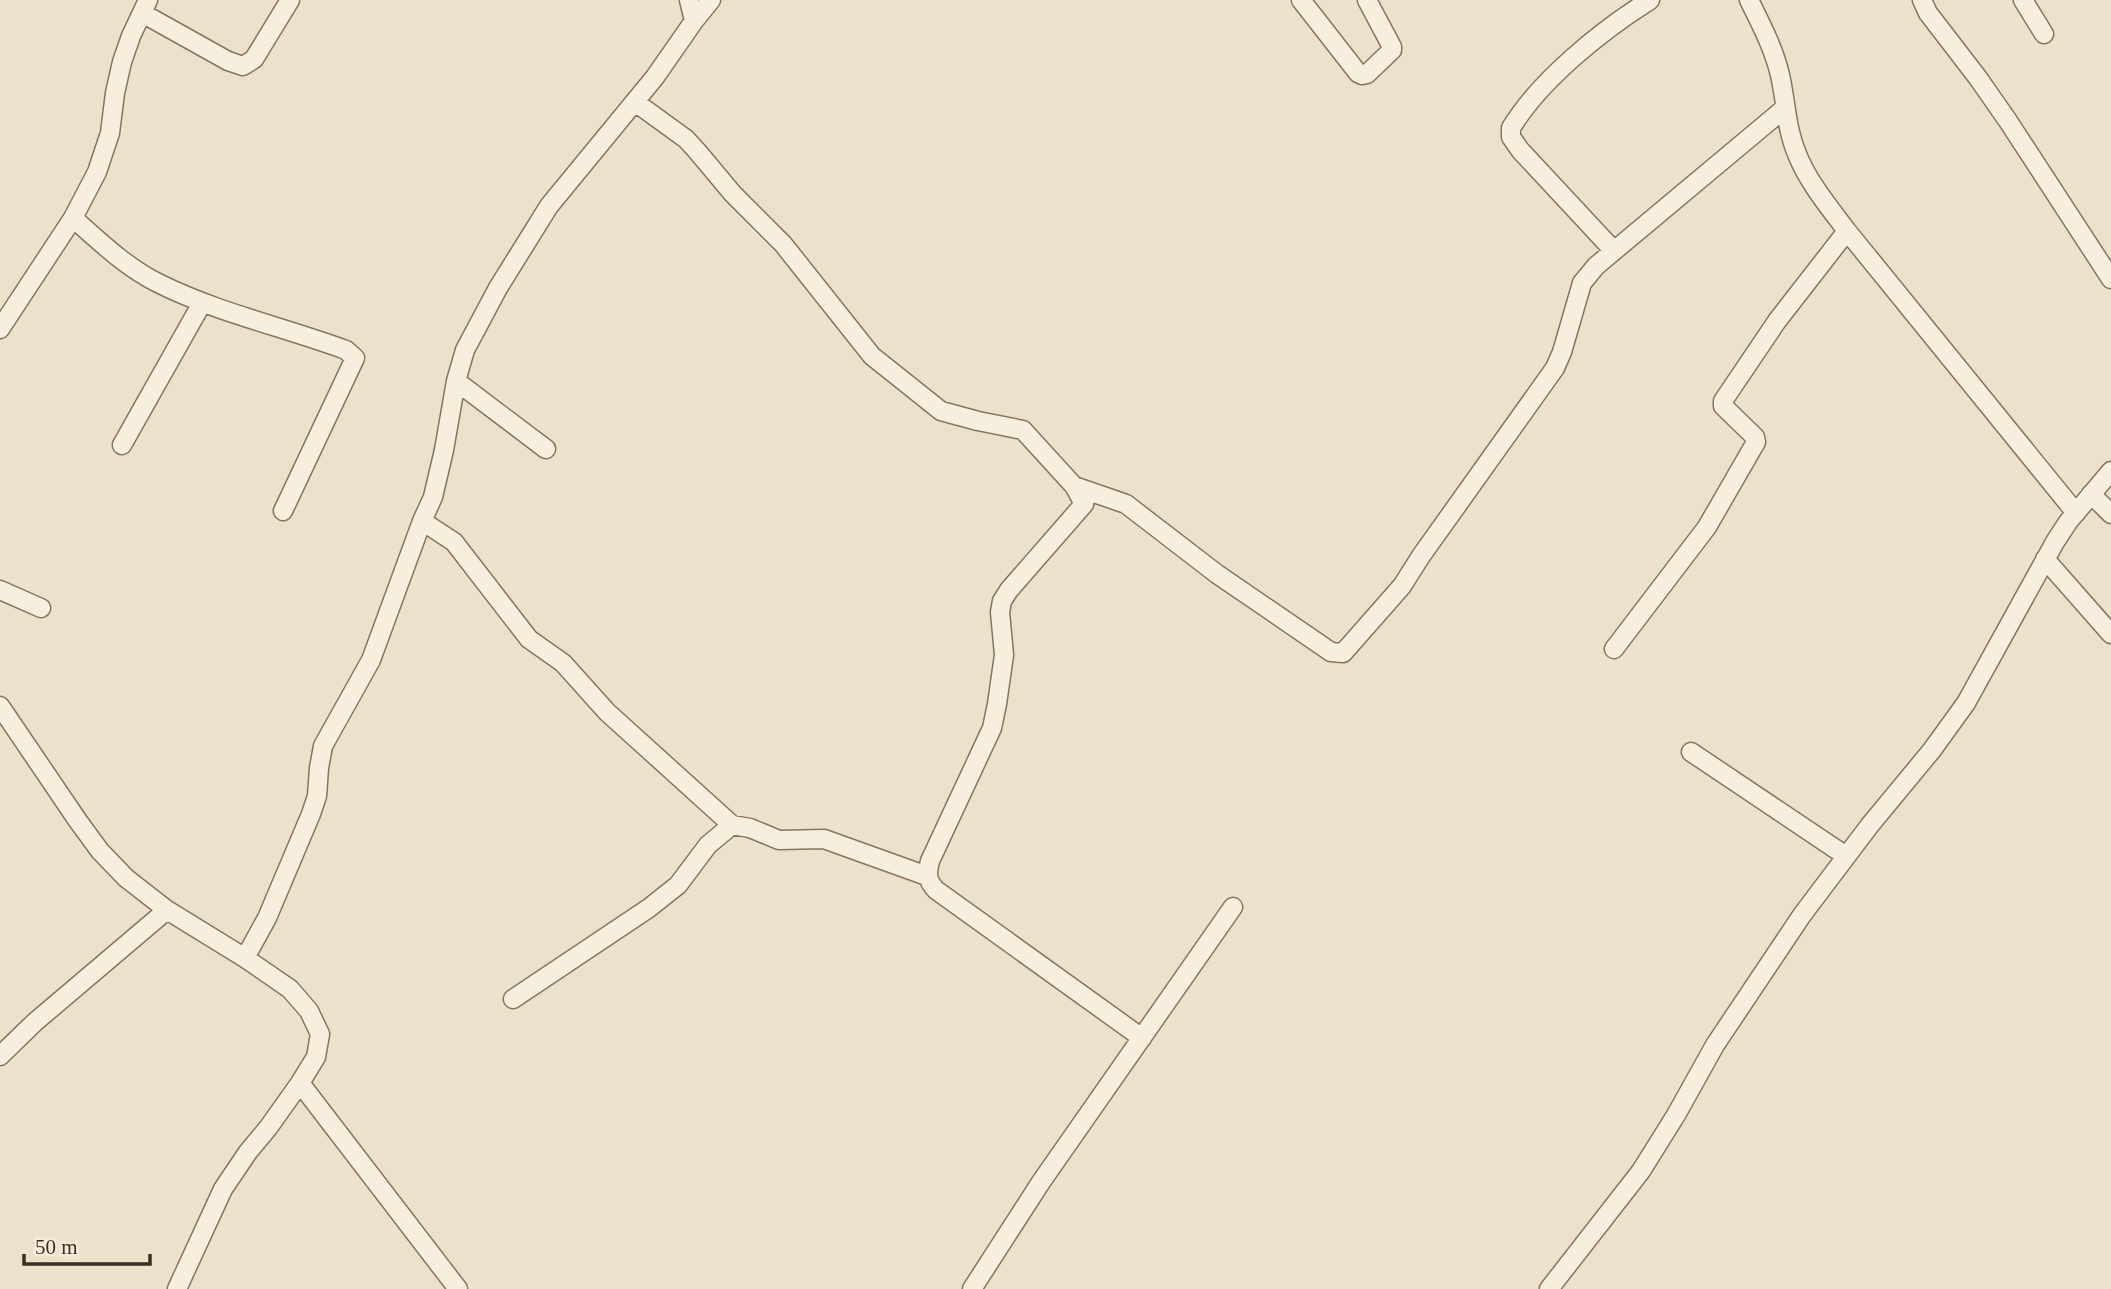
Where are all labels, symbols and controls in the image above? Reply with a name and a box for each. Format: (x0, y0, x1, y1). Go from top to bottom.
scale bar (24, 1222, 150, 1266)
text: 50 m (35, 1235, 78, 1259)

